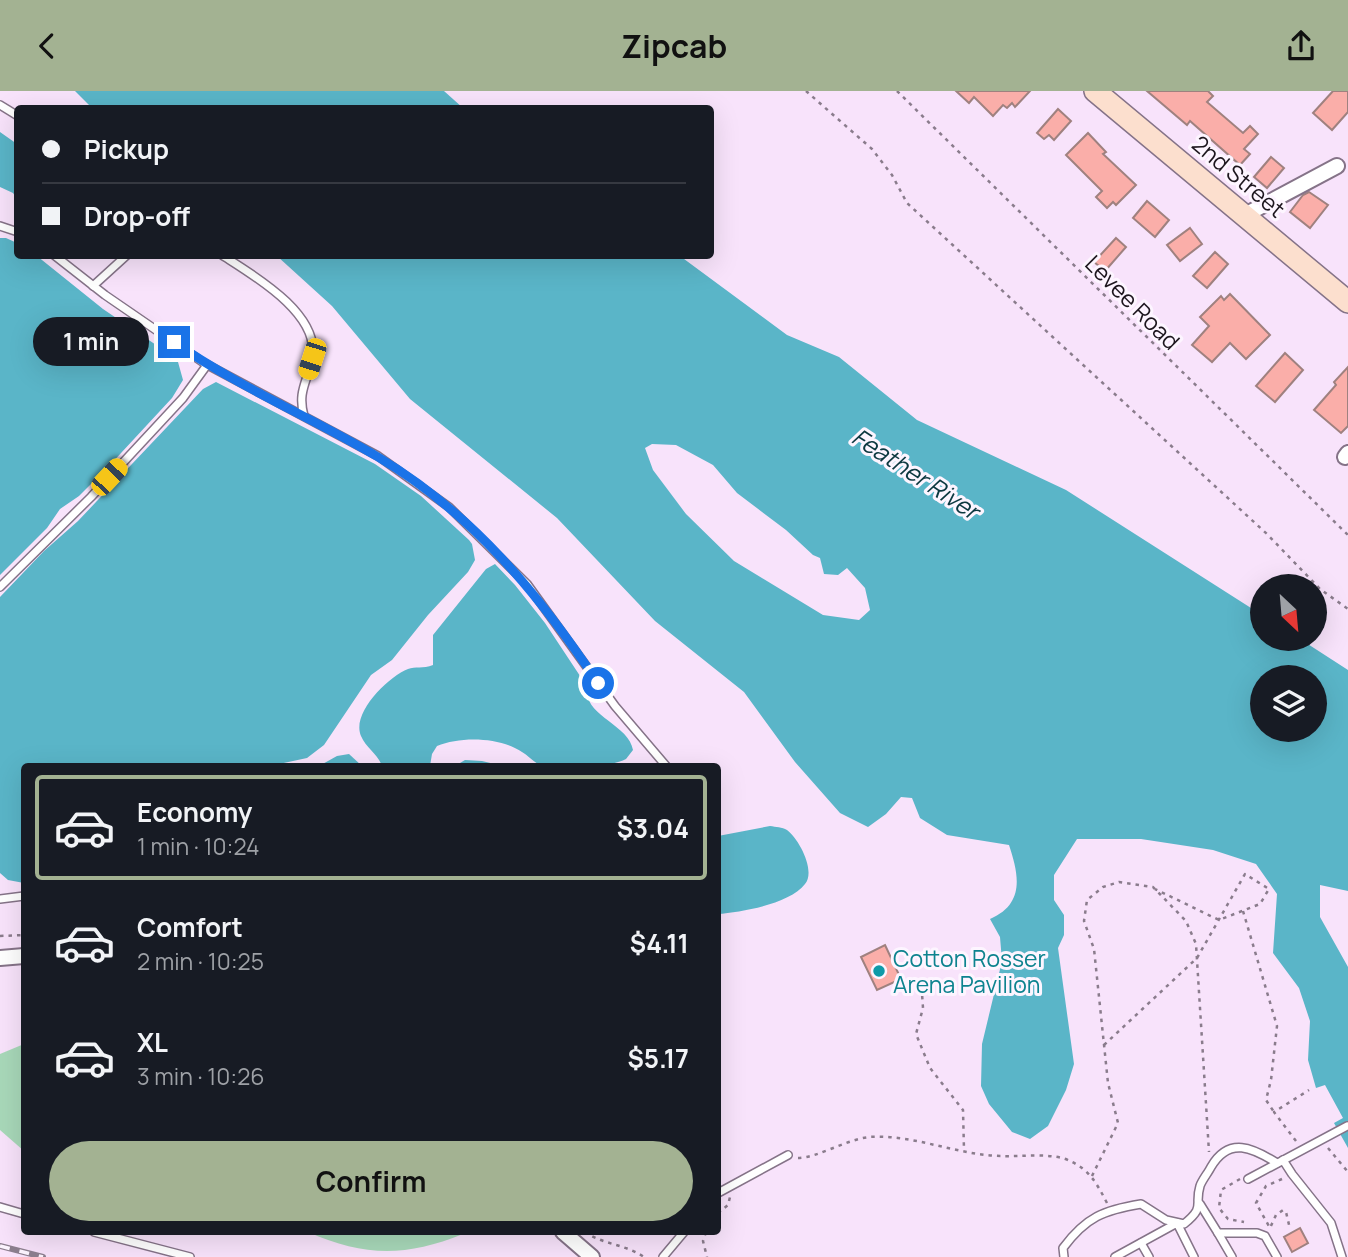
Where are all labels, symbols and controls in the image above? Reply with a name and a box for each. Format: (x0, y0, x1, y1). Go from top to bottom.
text: Zipcab (621, 24, 727, 68)
icon: back (28, 27, 66, 65)
icon: share (1282, 27, 1320, 65)
street label: 2nd Street (1186, 128, 1292, 224)
text: Pickup (84, 131, 169, 167)
text: Drop-off (84, 198, 190, 234)
street label: Levee Road (1079, 248, 1187, 356)
callout: 1 min (34, 317, 150, 367)
text: 1 min (63, 325, 119, 357)
route end (158, 326, 190, 358)
car (296, 336, 329, 382)
water label: Feather River (846, 420, 989, 528)
car (87, 454, 132, 500)
north arrow (1250, 574, 1326, 651)
map controls (1250, 574, 1327, 742)
button: layers (1250, 665, 1327, 742)
route start (582, 667, 614, 699)
text: Economy (137, 794, 252, 830)
icon: car (53, 796, 116, 859)
text: $3.04 (617, 810, 689, 846)
text: 1 min · 10:24 (137, 830, 260, 862)
text: Comfort (137, 909, 243, 945)
icon: car (53, 911, 116, 974)
text: $4.11 (630, 925, 689, 961)
place label: Cotton Rosser Arena Pavilion (893, 942, 1046, 1000)
text: 2 min · 10:25 (137, 945, 264, 977)
marker: Cotton Rosser Arena Pavilion (871, 963, 887, 979)
text: XL (137, 1024, 168, 1060)
icon: car (53, 1026, 116, 1089)
text: $5.17 (627, 1040, 689, 1076)
text: 3 min · 10:26 (137, 1060, 265, 1092)
button: Confirm (49, 1141, 693, 1221)

